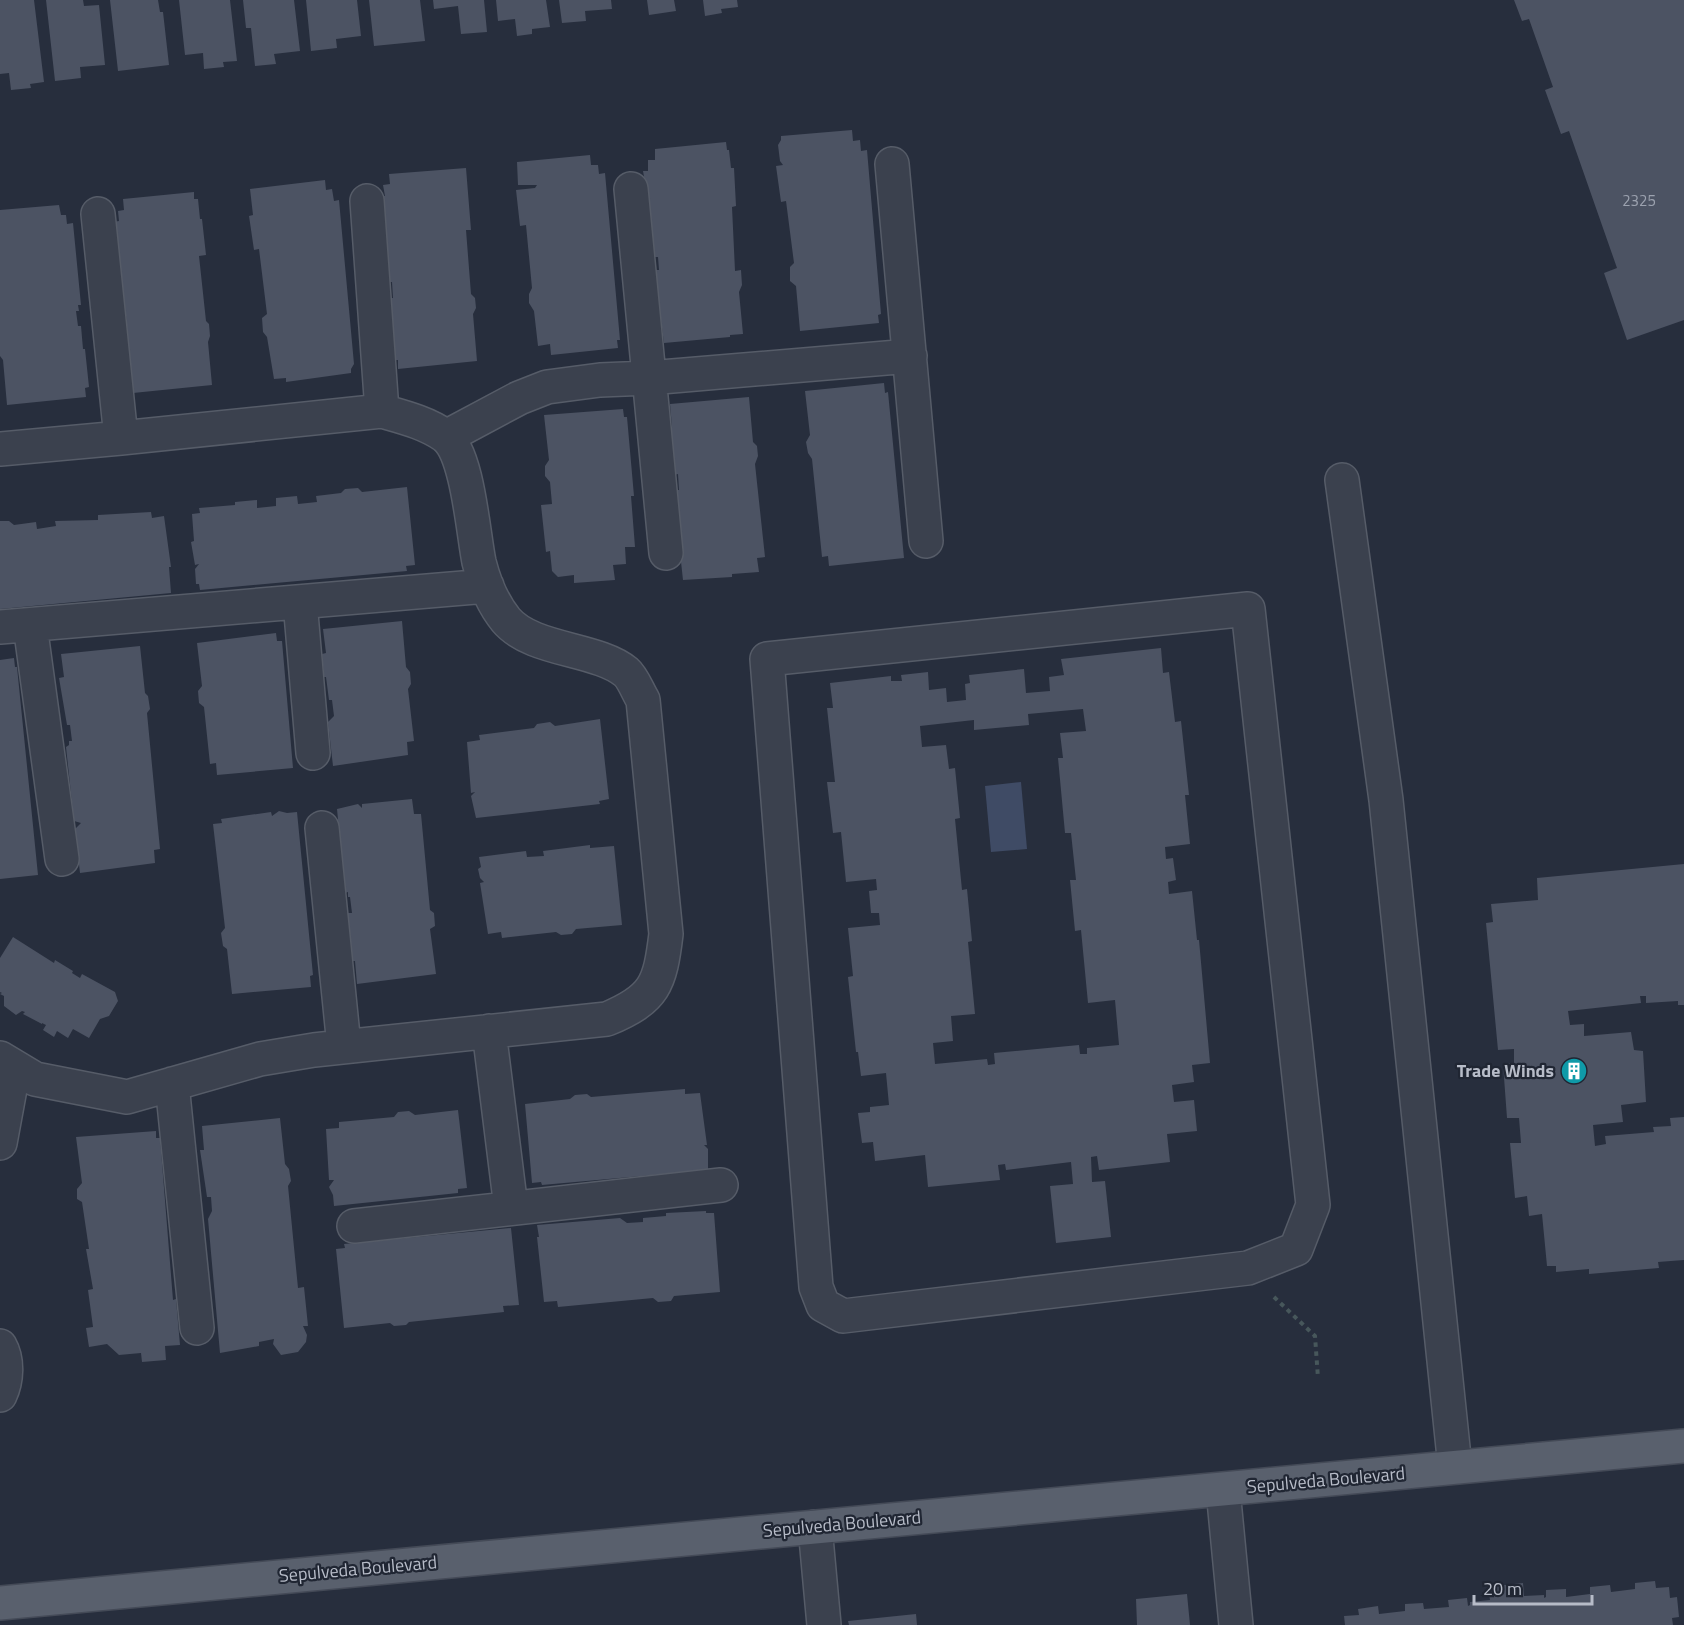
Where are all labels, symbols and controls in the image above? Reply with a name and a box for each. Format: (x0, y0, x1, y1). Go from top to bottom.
house number: 2325 (1622, 189, 1656, 212)
building icon: Trade Winds (1559, 1056, 1589, 1086)
place label: Trade Winds (1457, 1057, 1554, 1084)
street label: Sepulveda Boulevard (1246, 1459, 1406, 1500)
street label: Sepulveda Boulevard (762, 1503, 922, 1544)
street label: Sepulveda Boulevard (278, 1548, 438, 1589)
scale bar (1474, 1568, 1592, 1606)
text: 20 m (1483, 1575, 1522, 1602)

